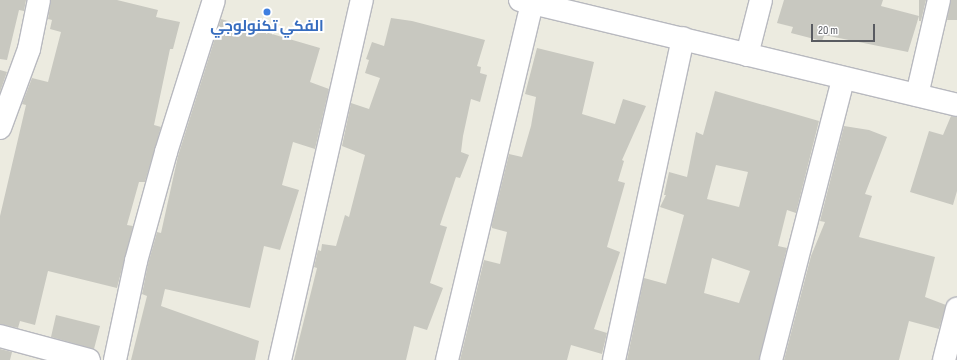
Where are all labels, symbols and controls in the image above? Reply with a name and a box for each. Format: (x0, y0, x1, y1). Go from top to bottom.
marker: الفكي تكنولوجي (262, 7, 272, 17)
scale bar (813, 16, 877, 42)
place label: الفكي تكنولوجي (210, 18, 324, 36)
text: 20 m (818, 23, 838, 38)

